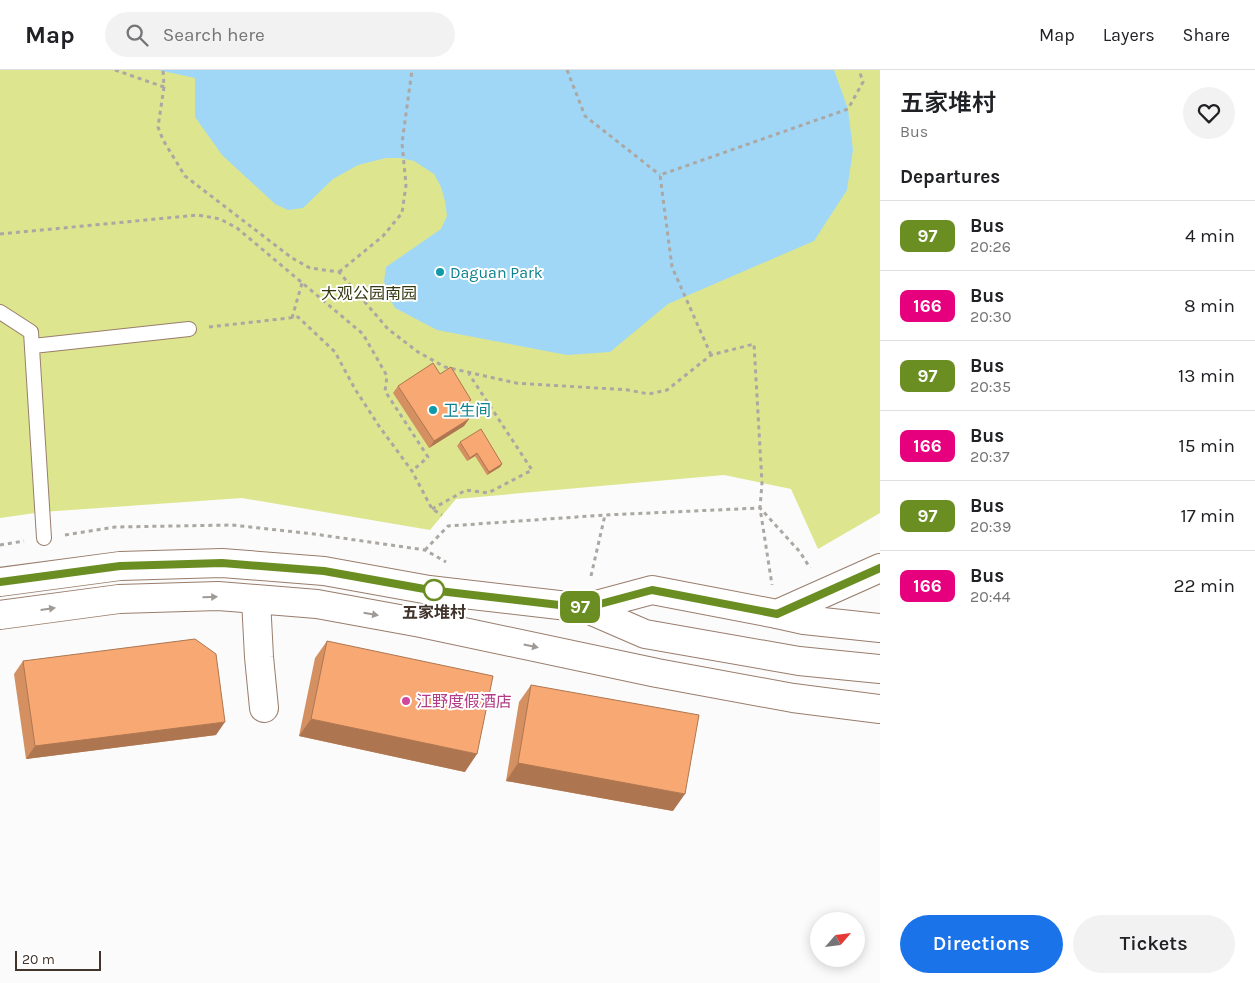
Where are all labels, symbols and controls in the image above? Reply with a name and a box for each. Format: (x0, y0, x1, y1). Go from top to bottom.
search box (105, 12, 455, 57)
text: Map (25, 21, 75, 49)
icon: search (123, 21, 151, 49)
text: Search here (163, 24, 265, 46)
text: Map (1039, 24, 1075, 46)
text: Layers (1103, 24, 1155, 46)
text: Share (1183, 24, 1230, 46)
button: heart (1183, 87, 1235, 139)
text: 五家堆村 (900, 89, 996, 117)
text: Bus (900, 122, 928, 141)
text: Departures (900, 166, 1000, 188)
text: Bus (970, 215, 1004, 237)
text: 97 (918, 225, 937, 247)
text: 4 min (1185, 225, 1235, 247)
text: 20:26 (970, 237, 1011, 256)
place label: Daguan Park (450, 263, 543, 282)
marker: Daguan Park (434, 266, 446, 278)
park label: 大观公园南园 (321, 284, 417, 303)
text: Bus (970, 285, 1004, 307)
text: 166 (913, 295, 942, 317)
text: 8 min (1184, 295, 1235, 317)
text: 20:30 (970, 307, 1011, 326)
text: Bus (970, 355, 1004, 377)
text: 97 (918, 365, 937, 387)
text: 13 min (1178, 365, 1235, 387)
text: 20:35 (970, 377, 1011, 396)
place label: 卫生间 (443, 401, 491, 420)
marker: 卫生间 (427, 404, 439, 416)
text: Bus (970, 425, 1004, 447)
text: 166 (913, 435, 942, 457)
text: 15 min (1179, 435, 1235, 457)
text: 20:37 (970, 447, 1009, 466)
text: Bus (970, 495, 1004, 517)
text: 97 (918, 505, 937, 527)
text: 17 min (1180, 505, 1235, 527)
text: 20:39 (970, 517, 1011, 536)
text: Bus (970, 565, 1004, 587)
text: 166 (913, 575, 942, 597)
text: 22 min (1174, 575, 1235, 597)
marker: 五家堆村 (423, 579, 445, 601)
text: 20:44 (970, 587, 1010, 606)
line badge: 97 (558, 591, 602, 623)
one-way arrow (202, 593, 218, 601)
text: 97 (570, 596, 590, 618)
place label: 五家堆村 (402, 603, 466, 622)
one-way arrow (41, 605, 57, 613)
one-way arrow (364, 611, 380, 619)
one-way arrow (523, 642, 538, 650)
place label: 江野度假酒店 (416, 692, 512, 711)
marker: 江野度假酒店 (400, 695, 412, 707)
north arrow (810, 912, 865, 968)
map controls (810, 912, 865, 967)
button: Directions (900, 915, 1063, 973)
button: Tickets (1073, 915, 1235, 973)
scale bar (15, 948, 101, 971)
text: 20 m (22, 951, 55, 968)

